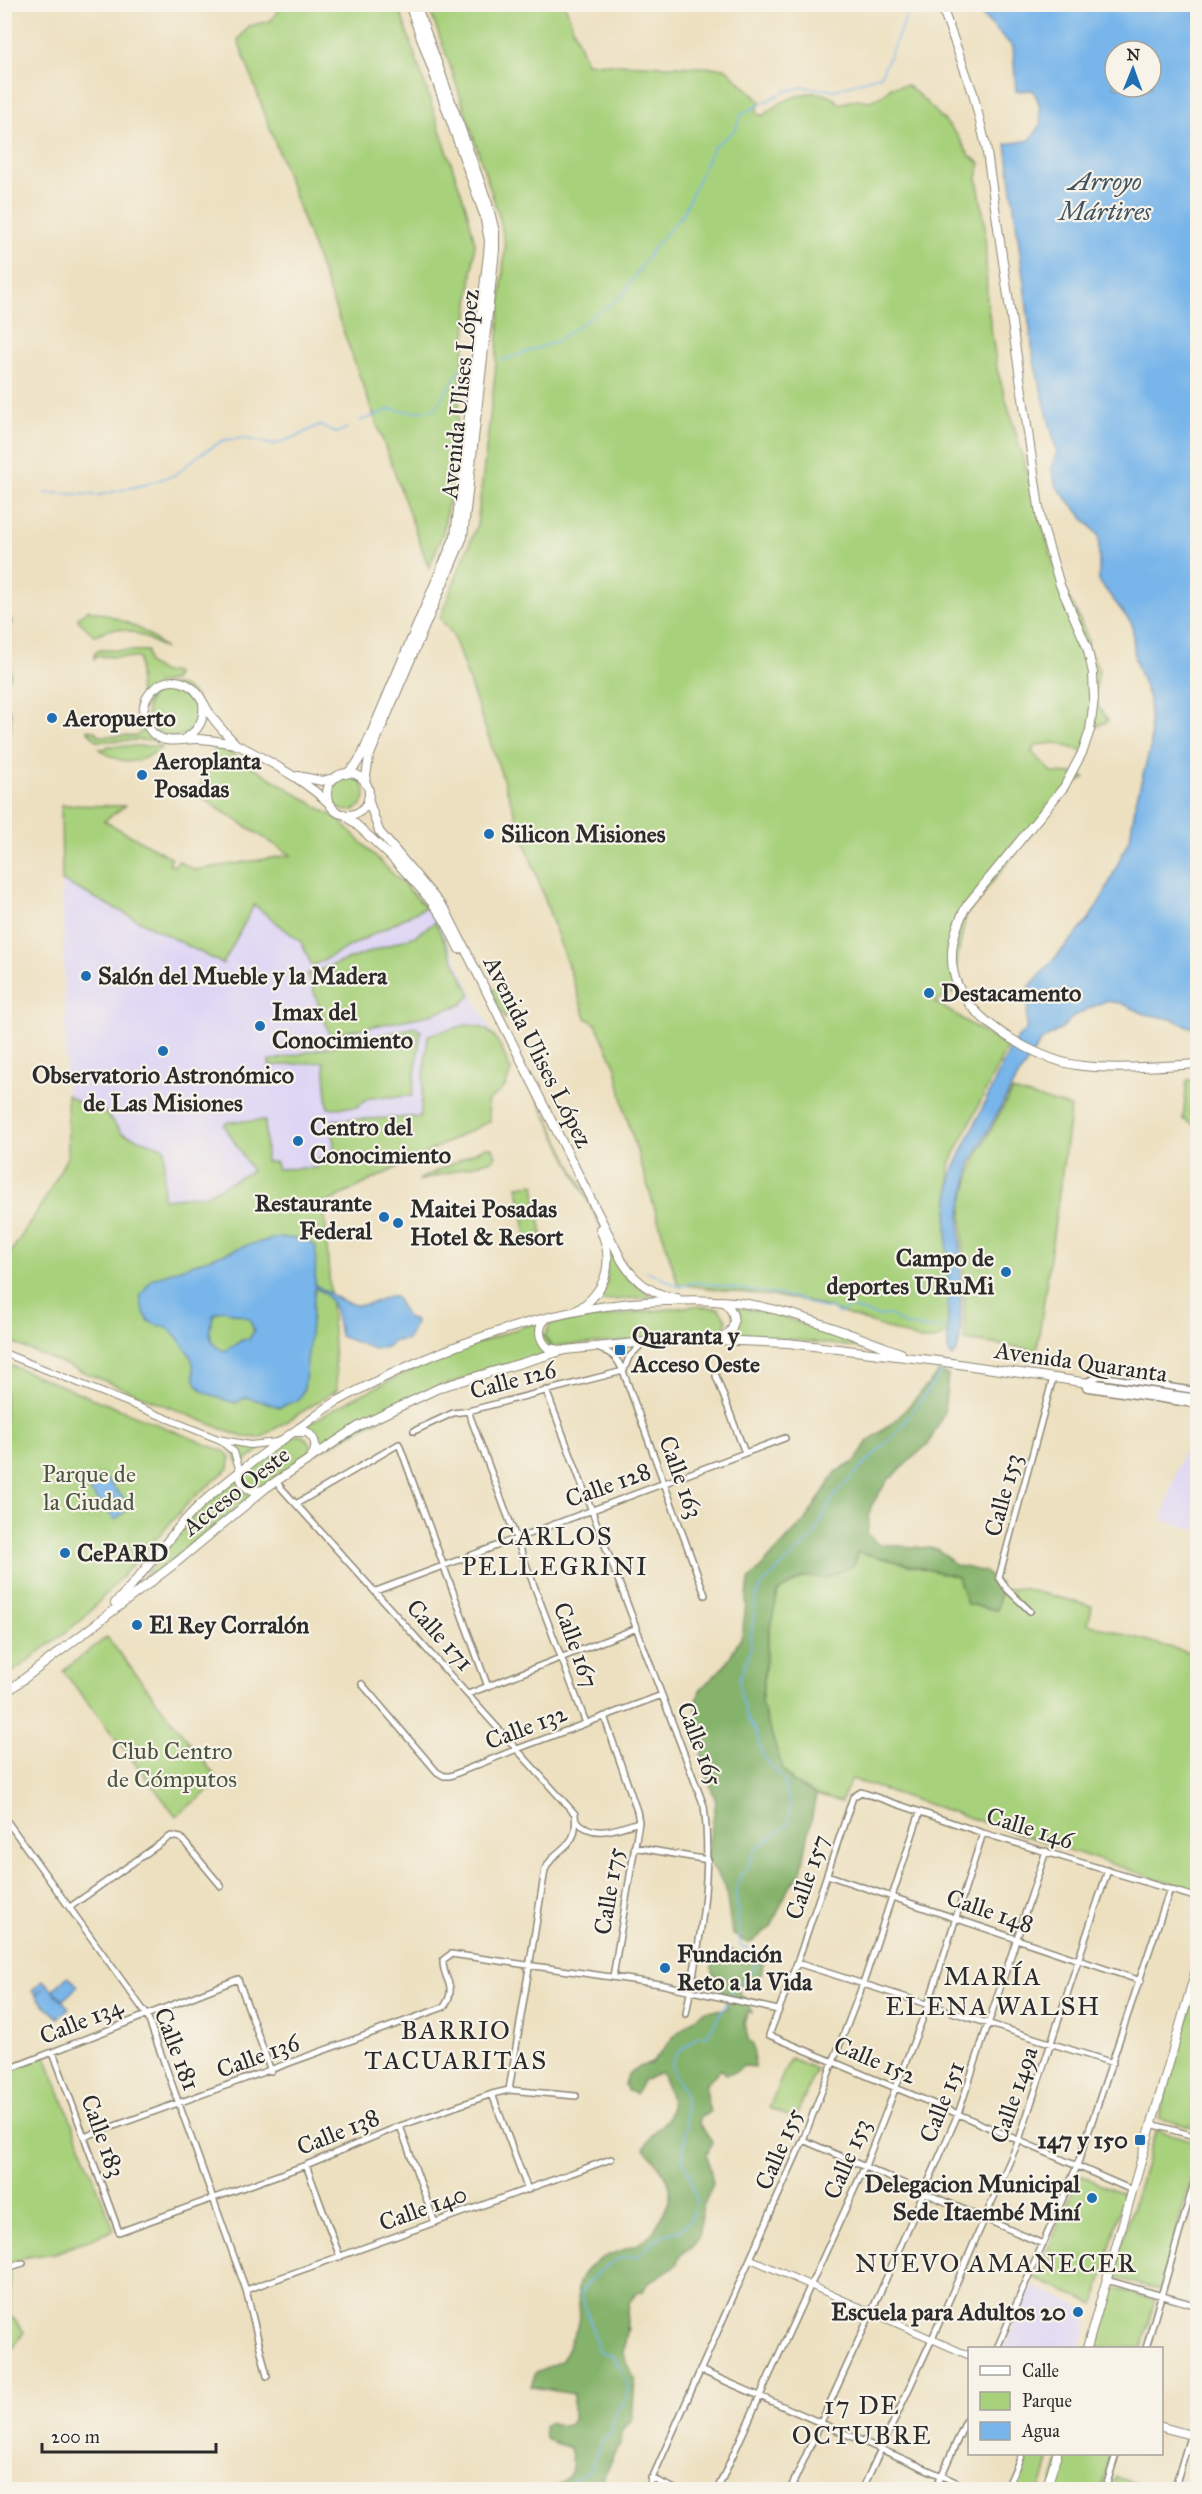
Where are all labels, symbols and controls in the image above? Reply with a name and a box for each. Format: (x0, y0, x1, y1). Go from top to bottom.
north arrow (1103, 39, 1163, 99)
text: N (1126, 45, 1141, 64)
water label: Arroyo Mártires (1056, 165, 1152, 227)
street label: Avenida Ulises López (434, 287, 486, 502)
place label: Aeropuerto (62, 703, 176, 733)
marker: Aeropuerto (45, 711, 59, 725)
place label: Aeroplanta Posadas (152, 746, 262, 804)
marker: Aeroplanta Posadas (135, 768, 149, 782)
place label: Silicon Misiones (501, 819, 666, 849)
marker: Silicon Misiones (482, 827, 496, 841)
street label: Avenida Ulises López (476, 950, 599, 1153)
place label: Salón del Mueble y la Madera (98, 961, 388, 991)
marker: Salón del Mueble y la Madera (79, 969, 93, 983)
place label: Destacamento (941, 978, 1081, 1008)
marker: Destacamento (922, 986, 936, 1000)
place label: Imax del Conocimiento (272, 997, 413, 1055)
marker: Imax del Conocimiento (253, 1019, 267, 1033)
marker: Observatorio Astronómico de Las Misiones (156, 1044, 170, 1058)
place label: Observatorio Astronómico de Las Misiones (32, 1060, 294, 1118)
place label: Centro del Conocimiento (310, 1112, 451, 1170)
marker: Centro del Conocimiento (291, 1134, 305, 1148)
place label: Restaurante Federal (255, 1188, 373, 1246)
place label: Maitei Posadas Hotel & Resort (410, 1194, 564, 1252)
marker: Restaurante Federal (377, 1210, 391, 1224)
marker: Maitei Posadas Hotel & Resort (391, 1216, 405, 1230)
place label: Campo de deportes URuMi (827, 1243, 994, 1301)
marker: Campo de deportes URuMi (999, 1265, 1013, 1279)
place label: Quaranta y Acceso Oeste (630, 1321, 760, 1379)
street label: Avenida Quaranta (992, 1335, 1170, 1389)
marker: Quaranta y Acceso Oeste (613, 1343, 627, 1357)
street label: Calle 126 (467, 1354, 560, 1406)
street label: Calle 163 (652, 1432, 710, 1522)
street label: Acceso Oeste (176, 1440, 296, 1543)
street label: Calle 153 (978, 1450, 1028, 1540)
street label: Calle 128 (561, 1456, 655, 1514)
park label: Parque de la Ciudad (42, 1459, 136, 1517)
district label: CARLOS PELLEGRINI (461, 1520, 649, 1582)
place label: CePARD (77, 1538, 168, 1568)
marker: CePARD (58, 1546, 72, 1560)
street label: Calle 171 (400, 1593, 480, 1677)
street label: Calle 167 (547, 1598, 605, 1692)
place label: El Rey Corralón (149, 1610, 309, 1640)
marker: El Rey Corralón (130, 1618, 144, 1632)
street label: Calle 132 (481, 1698, 571, 1756)
street label: Calle 165 (670, 1698, 730, 1790)
park label: Club Centro de Cómputos (107, 1736, 237, 1794)
street label: Calle 146 (983, 1801, 1078, 1856)
street label: Calle 157 (779, 1831, 835, 1923)
street label: Calle 175 (587, 1845, 631, 1937)
street label: Calle 148 (942, 1882, 1038, 1940)
place label: Fundación Reto a la Vida (677, 1939, 813, 1997)
district label: MARÍA ELENA WALSH (885, 1960, 1101, 2022)
marker: Fundación Reto a la Vida (658, 1961, 672, 1975)
street label: Calle 134 (35, 1991, 128, 2051)
street label: Calle 181 (148, 2003, 206, 2095)
district label: BARRIO TACUARITAS (364, 2014, 548, 2076)
street label: Calle 136 (212, 2027, 304, 2085)
street label: Calle 152 (829, 2029, 921, 2091)
street label: Calle 149a (983, 2042, 1045, 2147)
street label: Calle 151 (913, 2057, 971, 2147)
street label: Calle 183 (74, 2090, 132, 2182)
street label: Calle 138 (292, 2102, 384, 2162)
street label: Calle 155 (748, 2103, 810, 2195)
street label: Calle 153 (817, 2114, 877, 2204)
place label: 147 y 150 (1037, 2125, 1128, 2155)
marker: 147 y 150 (1133, 2133, 1147, 2147)
place label: Delegacion Municipal Sede Itaembé Miní (864, 2169, 1081, 2227)
street label: Calle 140 (375, 2178, 471, 2238)
marker: Delegacion Municipal Sede Itaembé Miní (1085, 2191, 1099, 2205)
district label: NUEVO AMANECER (855, 2247, 1137, 2279)
place label: Escuela para Adultos 20 (831, 2297, 1066, 2327)
marker: Escuela para Adultos 20 (1071, 2305, 1085, 2319)
legend (968, 2347, 1163, 2455)
text: Calle (1022, 2360, 1059, 2382)
district label: 17 DE OCTUBRE (792, 2389, 932, 2451)
text: Parque (1022, 2390, 1072, 2413)
scale bar (42, 2416, 216, 2454)
text: Agua (1021, 2420, 1060, 2443)
text: 200 m (51, 2426, 100, 2448)

